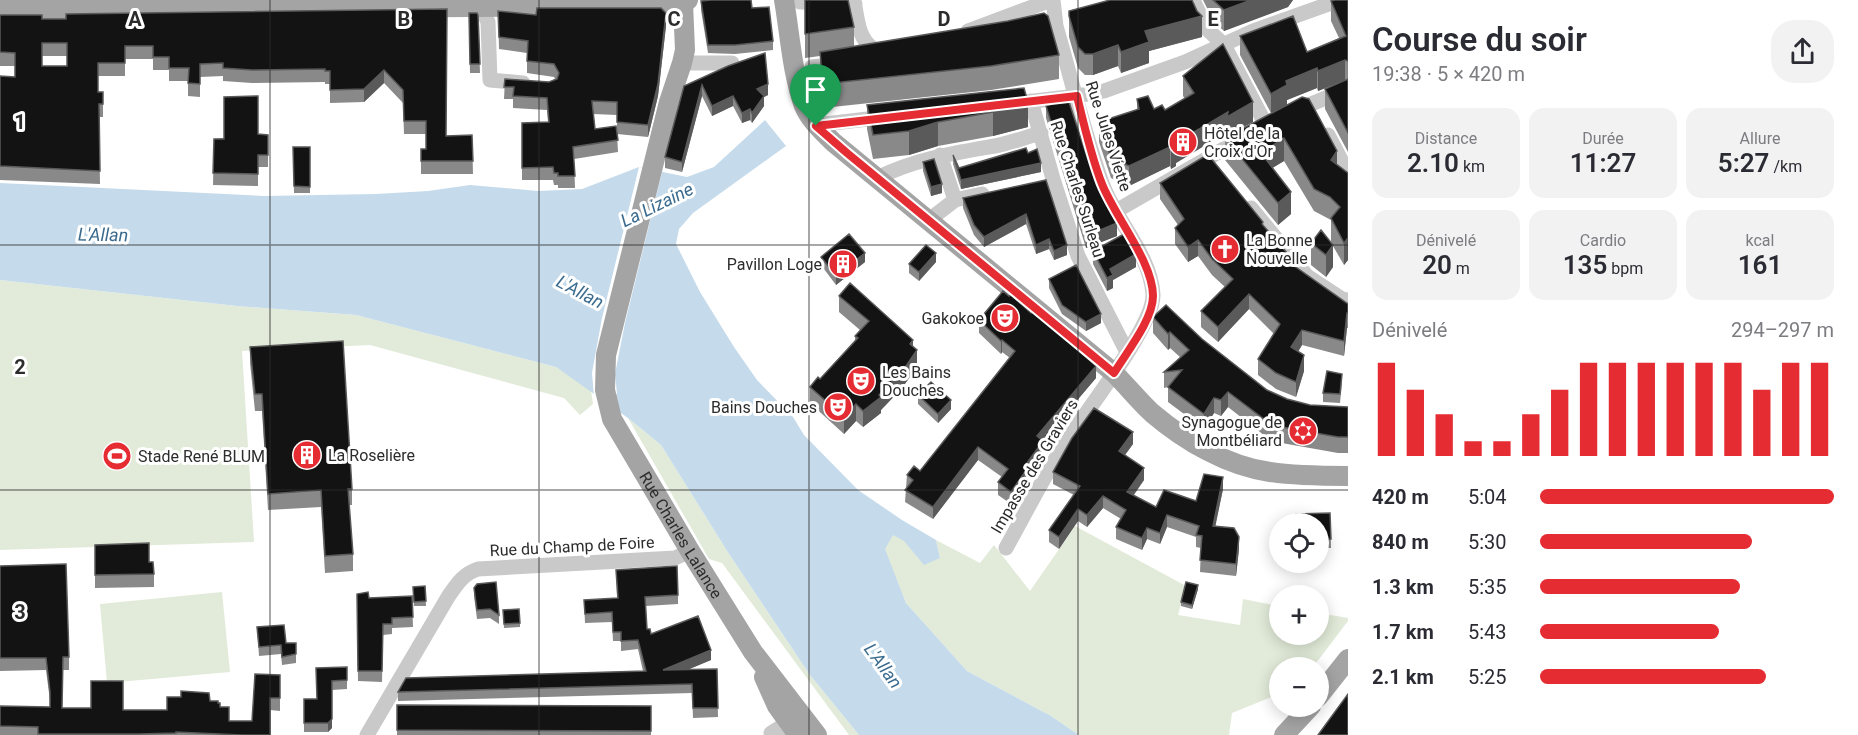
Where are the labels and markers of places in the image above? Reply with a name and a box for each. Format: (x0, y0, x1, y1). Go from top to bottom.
pin (790, 64, 841, 126)
place label: Hôtel de la Croix d'Or (1204, 124, 1280, 161)
building icon: Hôtel de la Croix d'Or (1167, 126, 1199, 158)
place label: La Bonne Nouvelle (1246, 231, 1313, 268)
church icon: La Bonne Nouvelle (1209, 233, 1241, 265)
building icon: Pavillon Loge (827, 248, 859, 280)
place label: Pavillon Loge (727, 255, 822, 274)
theatre icon: Gakokoe (989, 302, 1021, 334)
place label: Gakokoe (921, 309, 984, 328)
place label: Les Bains Douches (882, 363, 951, 400)
theatre icon: Les Bains Douches (845, 365, 877, 397)
theatre icon: Bains Douches (822, 391, 854, 423)
place label: Bains Douches (711, 398, 817, 417)
place label: Synagogue de Montbéliard (1182, 413, 1282, 450)
synagogue icon: Synagogue de Montbéliard (1287, 415, 1319, 447)
building icon: La Roselière (291, 439, 323, 471)
sports icon: Stade René BLUM (101, 440, 133, 472)
place label: La Roselière (328, 446, 415, 465)
place label: Stade René BLUM (138, 447, 265, 466)

